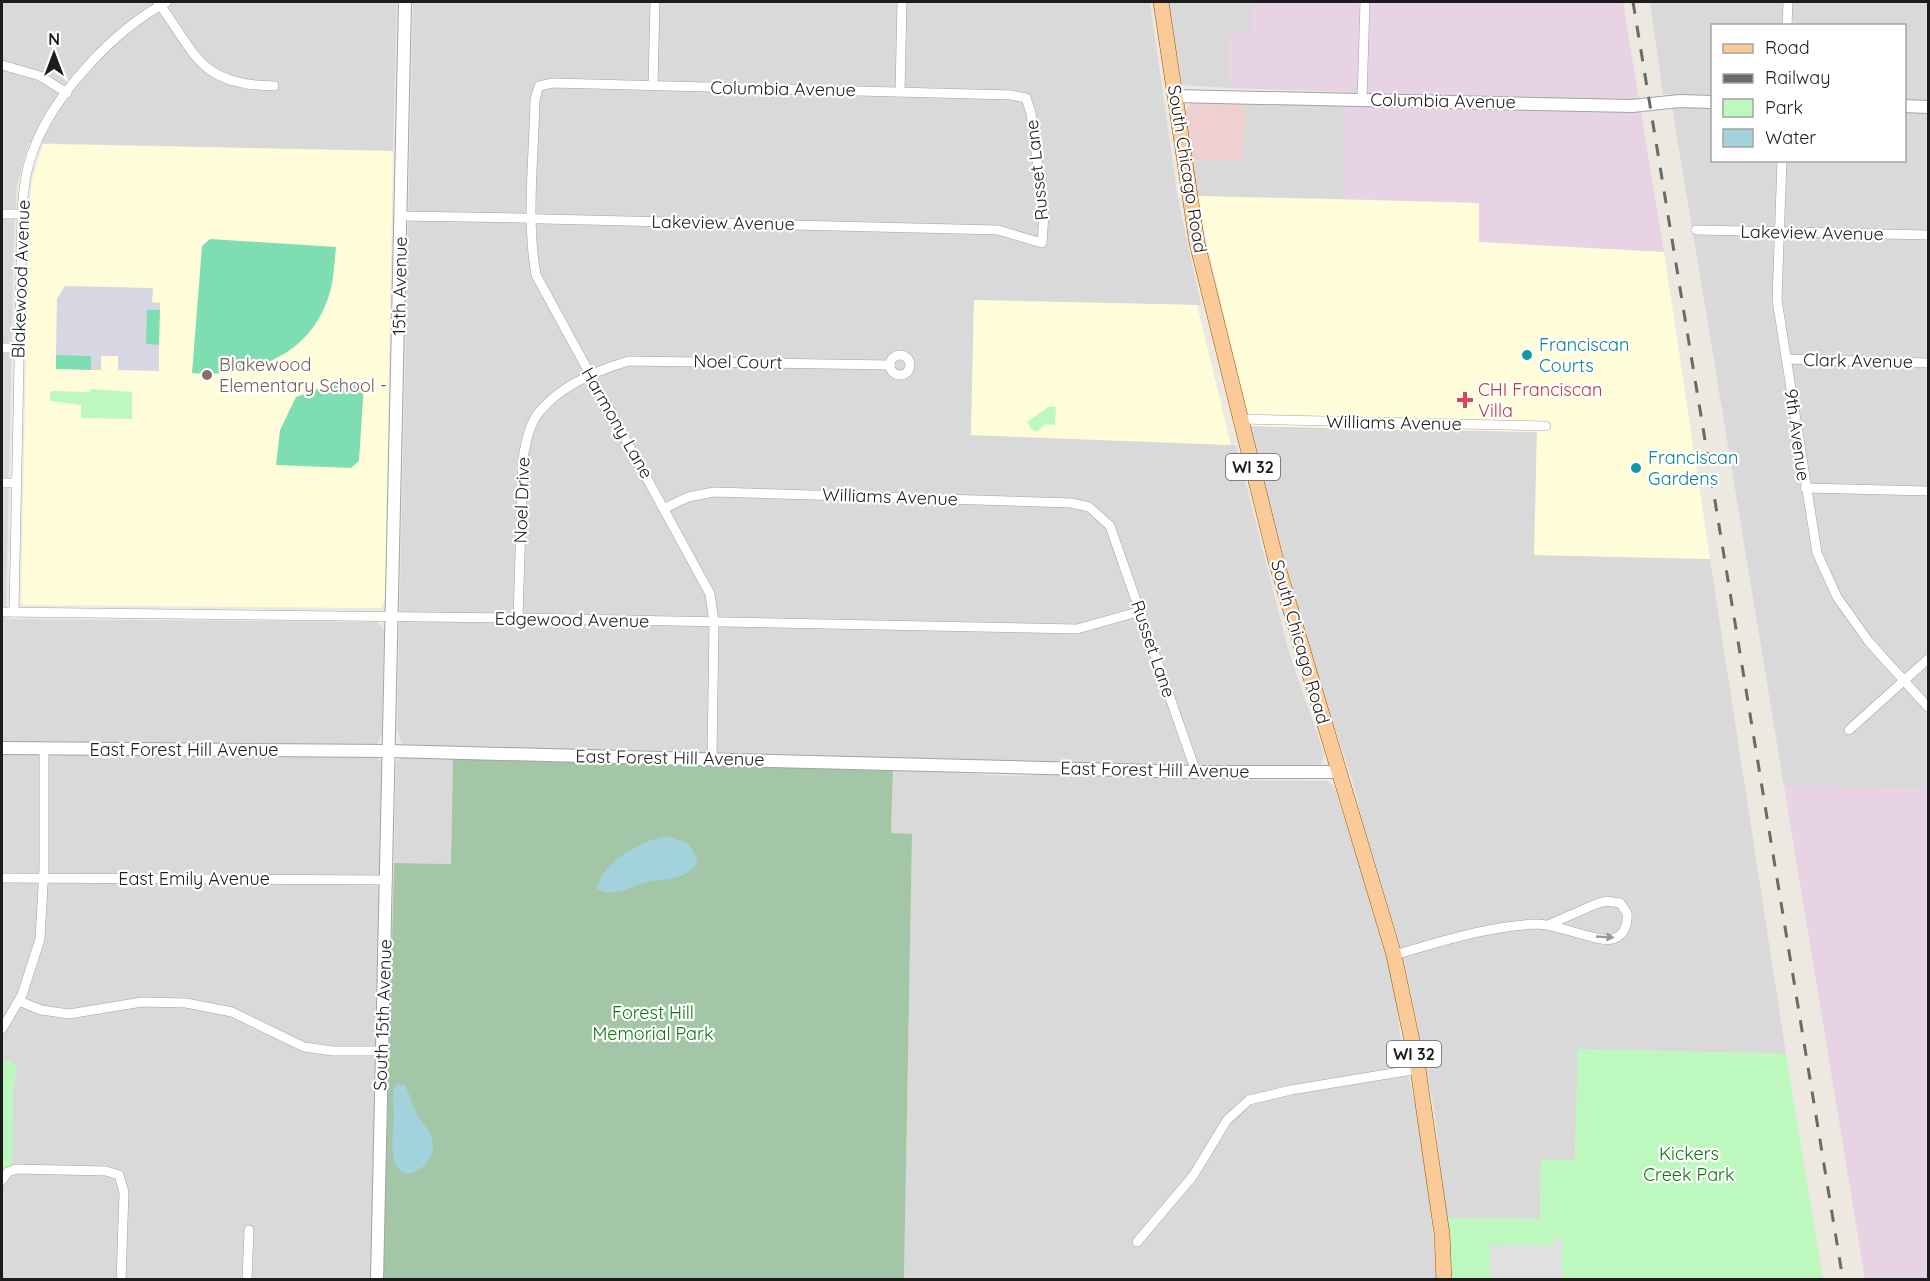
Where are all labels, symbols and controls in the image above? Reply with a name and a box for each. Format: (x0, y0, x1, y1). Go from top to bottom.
north arrow (24, 24, 84, 84)
legend (1711, 24, 1906, 162)
text: N (48, 29, 60, 49)
text: Road (1765, 36, 1810, 59)
text: Railway (1765, 66, 1831, 89)
street label: Columbia Avenue (710, 76, 856, 101)
street label: South Chicago Road (1163, 83, 1212, 255)
street label: Columbia Avenue (1370, 88, 1516, 113)
text: Park (1765, 96, 1803, 119)
street label: Russet Lane (1020, 119, 1053, 222)
text: Water (1765, 126, 1816, 149)
street label: Blakewood Avenue (6, 199, 35, 359)
street label: Lakeview Avenue (651, 210, 795, 235)
street label: Lakeview Avenue (1740, 220, 1884, 245)
street label: 15th Avenue (387, 236, 412, 336)
place label: Franciscan Courts (1539, 333, 1629, 377)
marker: Franciscan Courts (1520, 348, 1534, 362)
street label: Clark Avenue (1803, 348, 1913, 373)
street label: Noel Court (693, 349, 783, 374)
place label: Blakewood Elementary School - (219, 353, 387, 397)
street label: Harmony Lane (576, 363, 659, 482)
marker: Blakewood Elementary School - (200, 368, 214, 382)
place label: CHI Franciscan Villa (1478, 378, 1602, 422)
street label: 9th Avenue (1780, 387, 1815, 483)
marker: CHI Franciscan Villa (1456, 391, 1474, 409)
street label: Williams Avenue (1326, 410, 1462, 435)
place label: Franciscan Gardens (1648, 446, 1738, 490)
road number: WI 32 (1226, 454, 1280, 480)
street label: Noel Drive (508, 456, 535, 544)
marker: Franciscan Gardens (1629, 461, 1643, 475)
street label: Williams Avenue (822, 483, 958, 510)
street label: South Chicago Road (1266, 557, 1335, 727)
street label: Russet Lane (1126, 597, 1181, 700)
street label: Edgewood Avenue (494, 607, 650, 632)
street label: East Forest Hill Avenue (89, 738, 279, 761)
street label: East Forest Hill Avenue (575, 744, 765, 771)
street label: East Forest Hill Avenue (1060, 756, 1250, 783)
street label: East Emily Avenue (118, 867, 270, 890)
one-way arrow (1596, 933, 1615, 942)
street label: South 15th Avenue (368, 939, 397, 1091)
park label: Forest Hill Memorial Park (592, 1001, 714, 1045)
road number: WI 32 (1387, 1041, 1441, 1067)
park label: Kickers Creek Park (1643, 1142, 1735, 1186)

